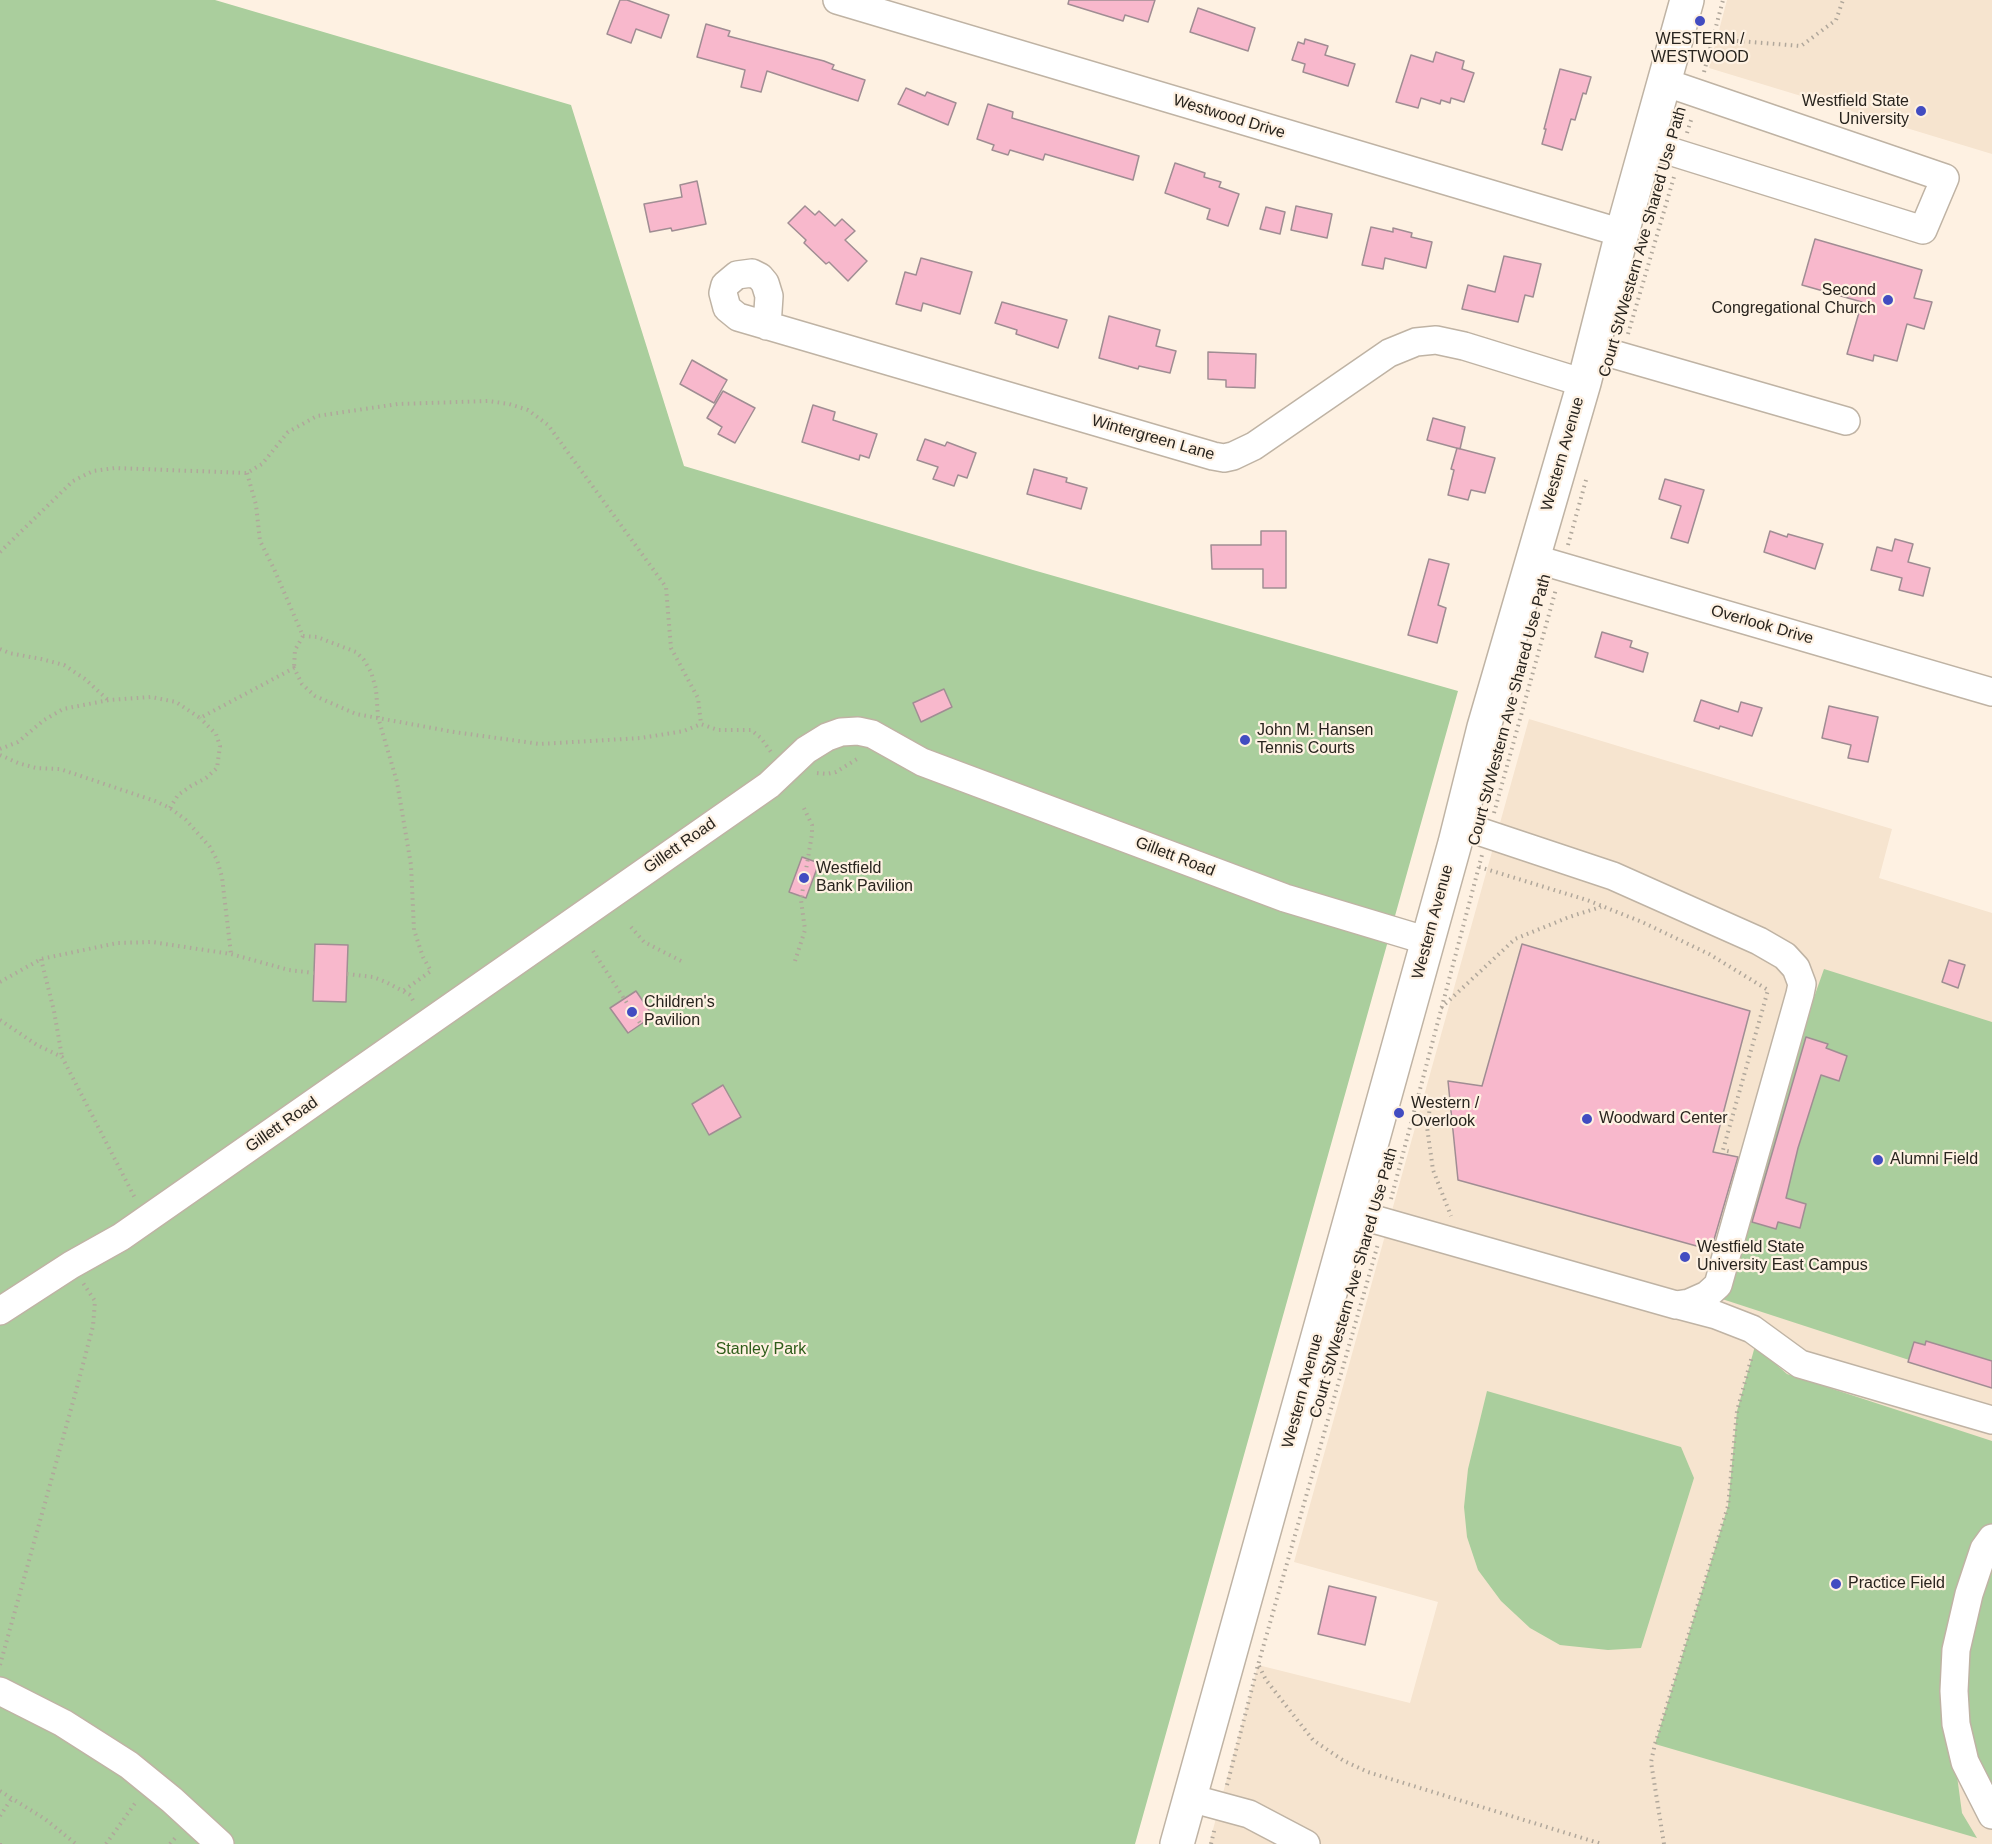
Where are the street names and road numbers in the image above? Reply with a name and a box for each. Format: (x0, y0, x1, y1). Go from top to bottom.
street label: Westwood Drive (1171, 91, 1287, 143)
street label: Court St/Western Ave Shared Use Path (1595, 105, 1691, 379)
street label: Western Avenue (1538, 395, 1588, 513)
street label: Wintergreen Lane (1089, 411, 1217, 465)
street label: Court St/Western Ave Shared Use Path (1464, 572, 1556, 848)
street label: Overlook Drive (1709, 601, 1815, 649)
street label: Gillett Road (640, 814, 720, 878)
street label: Gillett Road (1133, 833, 1217, 881)
street label: Western Avenue (1408, 863, 1458, 981)
street label: Gillett Road (242, 1093, 322, 1157)
street label: Court St/Western Ave Shared Use Path (1306, 1146, 1402, 1420)
street label: Western Avenue (1278, 1332, 1328, 1450)

